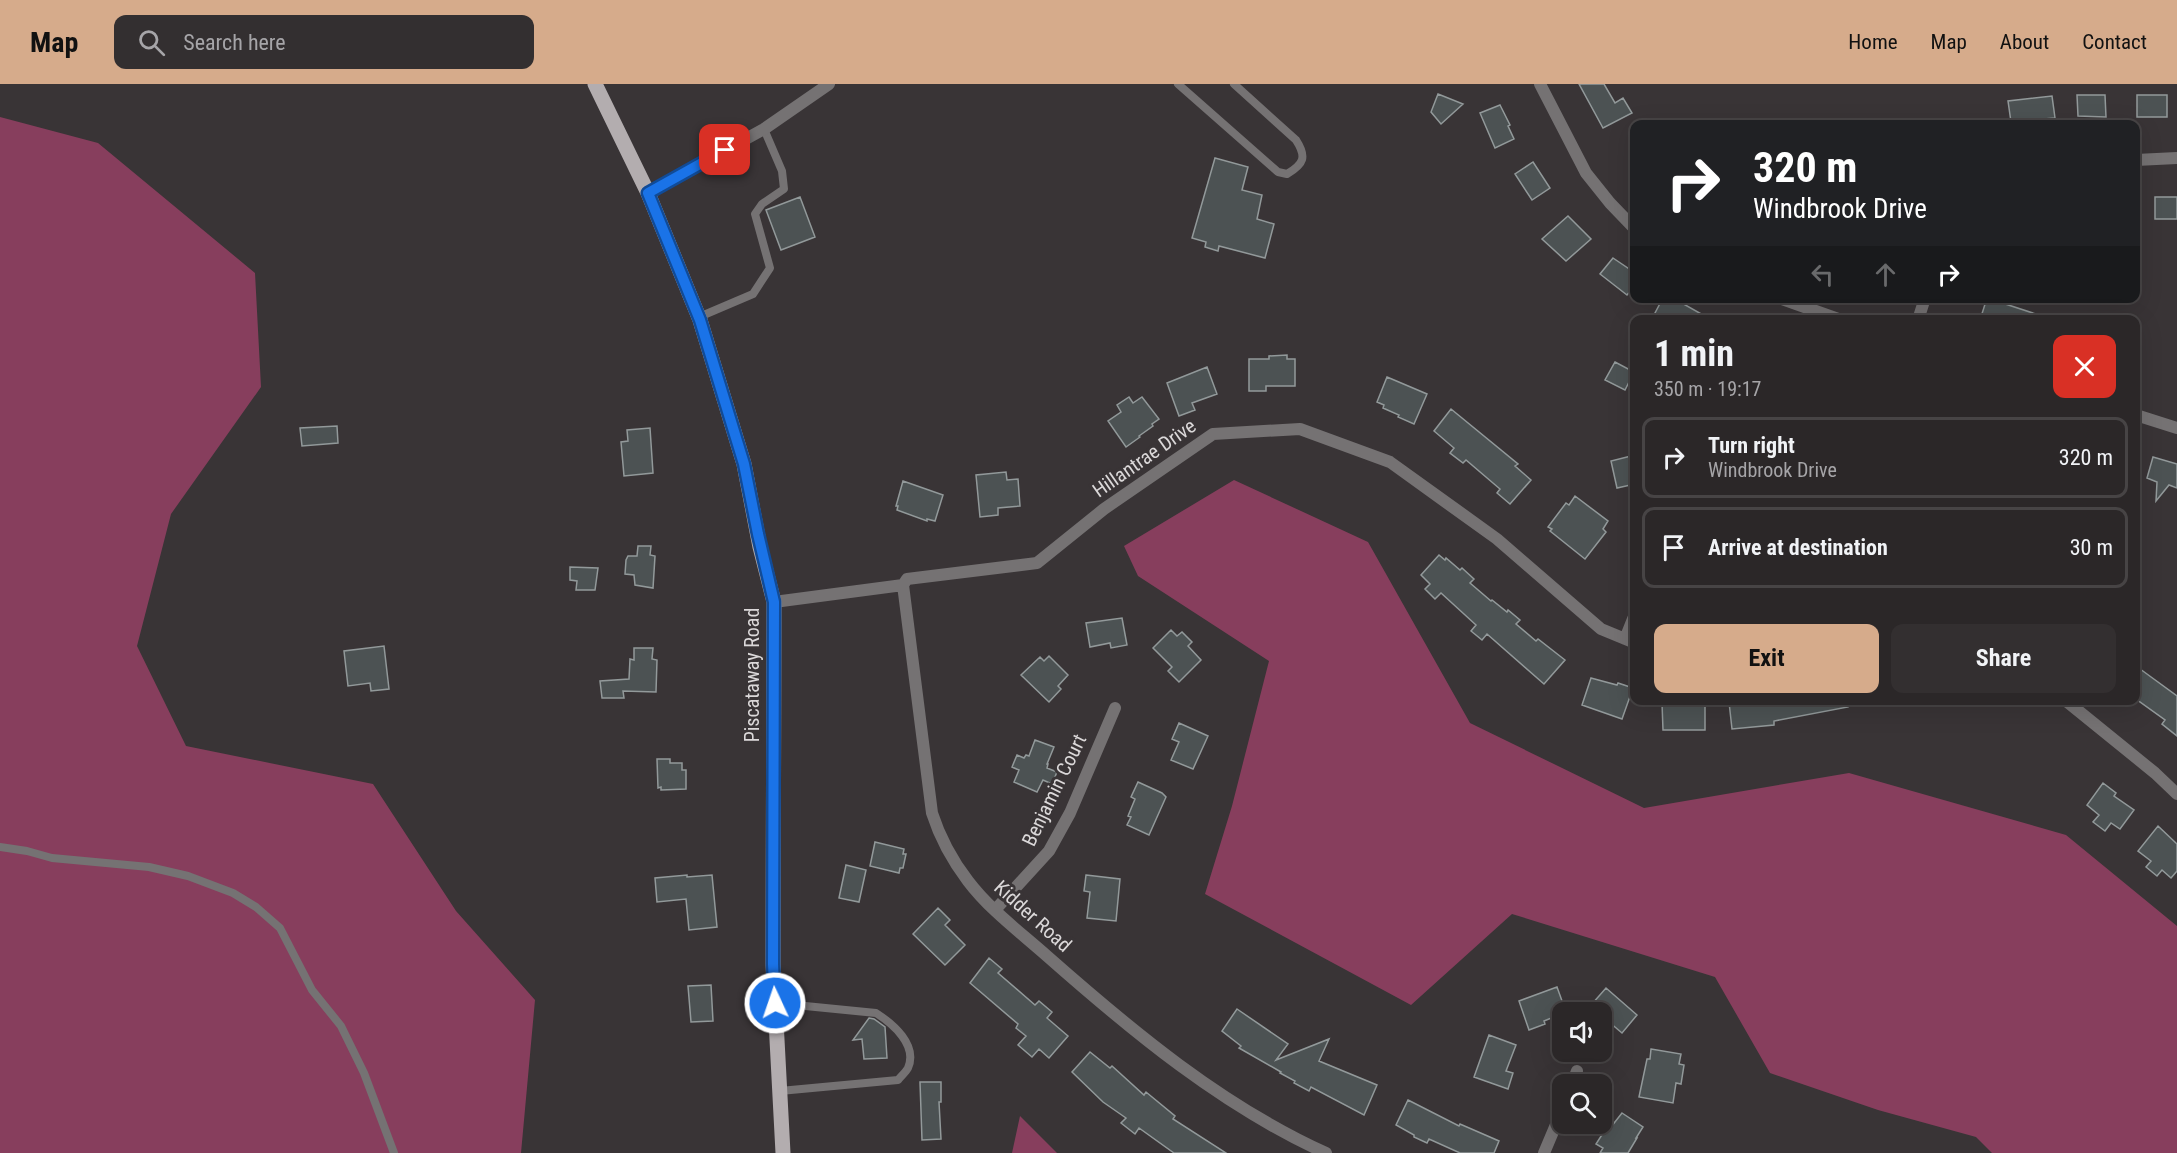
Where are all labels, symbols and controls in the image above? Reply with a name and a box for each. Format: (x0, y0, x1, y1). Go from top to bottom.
search box (114, 15, 534, 69)
text: Map (30, 26, 78, 59)
icon: search (135, 26, 168, 59)
text: Search here (183, 30, 286, 55)
text: Home (1848, 30, 1898, 54)
text: Map (1931, 30, 1967, 54)
text: About (2000, 30, 2049, 54)
text: Contact (2082, 30, 2147, 54)
pin (699, 124, 750, 175)
icon: arrive (708, 133, 741, 166)
text: 320 m (1753, 143, 1858, 192)
icon: right (1654, 144, 1732, 222)
text: Windbrook Drive (1753, 193, 1927, 225)
icon: left (1806, 258, 1839, 291)
icon: ahead (1869, 258, 1902, 291)
icon: right (1932, 258, 1965, 291)
text: 1 min (1654, 333, 1734, 375)
button: close (2053, 335, 2116, 398)
text: 350 m · 19:17 (1654, 377, 1761, 401)
street label: Hillantrae Drive (1088, 414, 1200, 502)
text: Turn right (1708, 433, 1795, 458)
icon: right (1657, 441, 1690, 474)
text: 320 m (2059, 445, 2113, 470)
text: Windbrook Drive (1708, 458, 1837, 482)
icon: arrive (1657, 531, 1690, 564)
text: Arrive at destination (1708, 535, 1888, 560)
text: 30 m (2070, 535, 2113, 560)
street label: Piscataway Road (740, 608, 764, 742)
button: Exit (1654, 624, 1879, 693)
button: Share (1891, 624, 2116, 693)
street label: Benjamin Court (1017, 730, 1091, 850)
street label: Kidder Road (989, 875, 1077, 957)
position arrow (743, 971, 807, 1035)
map controls (1552, 1002, 1612, 1134)
button: sound (1552, 1002, 1612, 1062)
button: search (1552, 1074, 1612, 1134)

